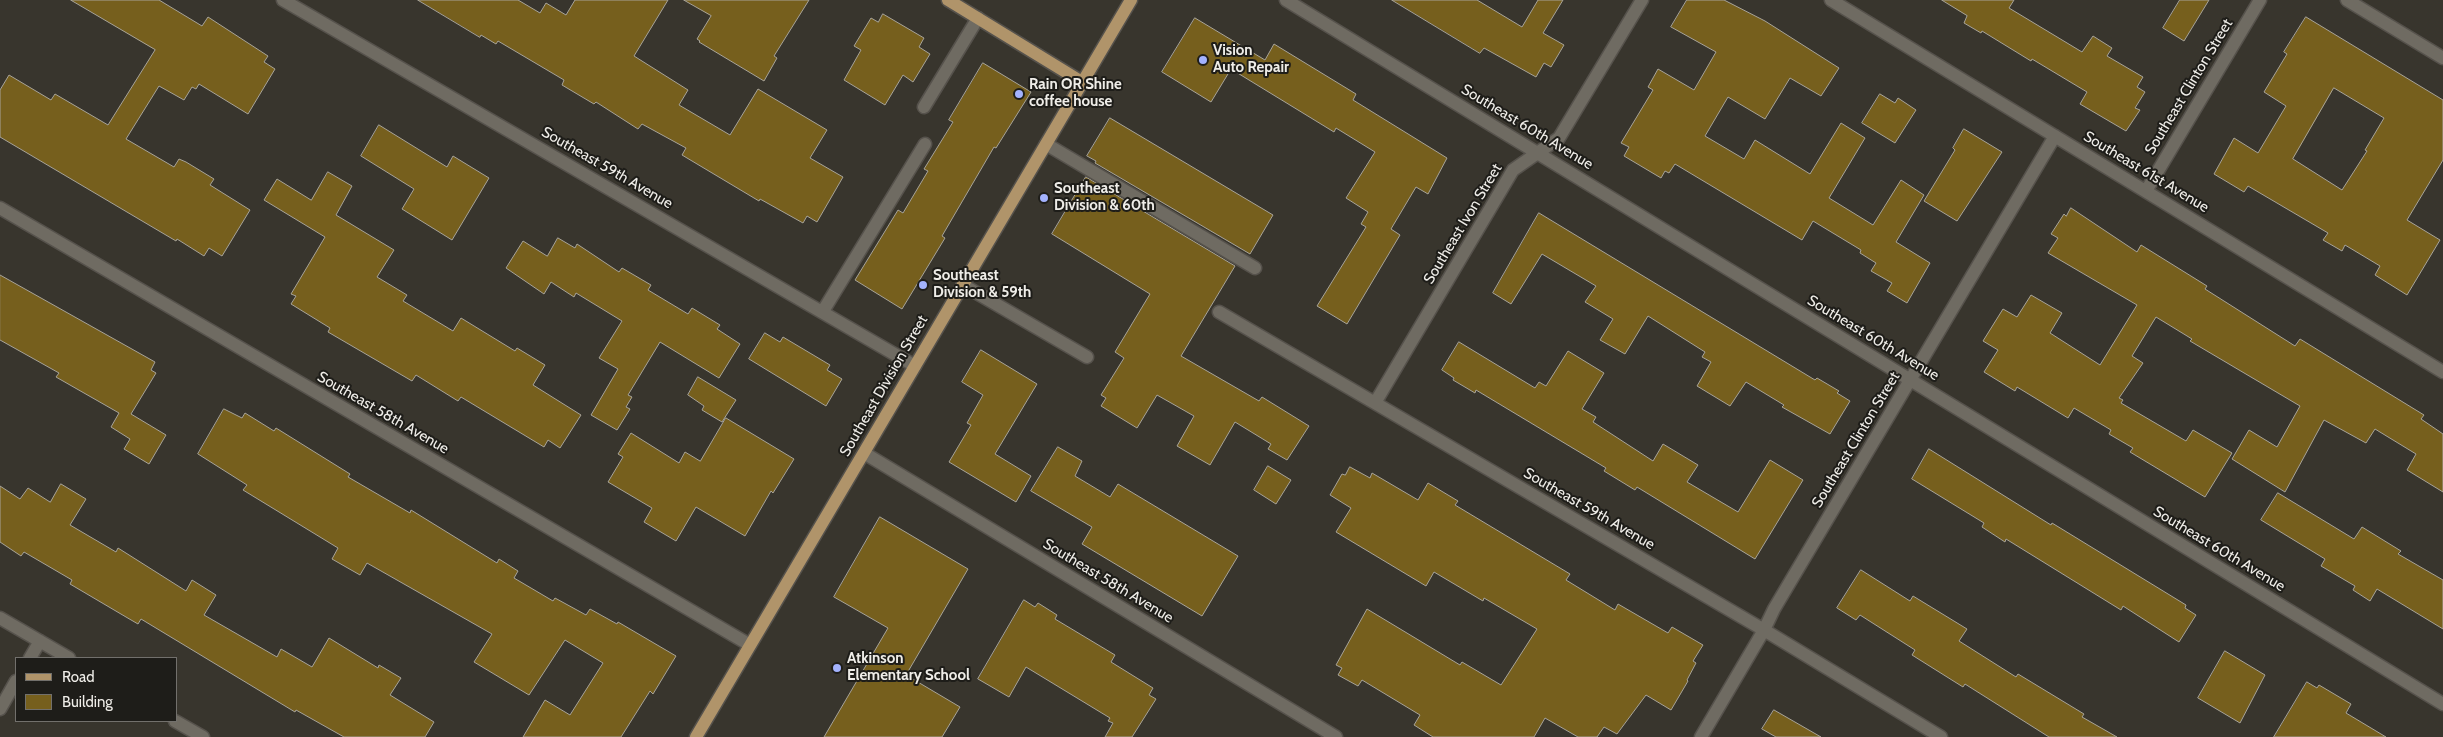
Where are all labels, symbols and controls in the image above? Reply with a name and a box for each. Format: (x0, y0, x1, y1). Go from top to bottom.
street label: Southeast Clinton Street (2141, 16, 2237, 158)
place label: Vision Auto Repair (1213, 42, 1289, 77)
marker: Vision Auto Repair (1197, 54, 1209, 66)
place label: Rain OR Shine coffee house (1029, 76, 1122, 111)
street label: Southeast 60th Avenue (1458, 80, 1596, 174)
marker: Rain OR Shine coffee house (1013, 88, 1025, 100)
street label: Southeast 59th Avenue (538, 123, 676, 213)
street label: Southeast 61st Avenue (2080, 127, 2212, 217)
street label: Southeast Ivon Street (1420, 161, 1506, 287)
place label: Southeast Division & 60th (1054, 180, 1155, 215)
marker: Southeast Division & 60th (1038, 192, 1050, 204)
place label: Southeast Division & 59th (933, 267, 1031, 302)
marker: Southeast Division & 59th (917, 279, 929, 291)
street label: Southeast 60th Avenue (1804, 291, 1942, 385)
street label: Southeast Division Street (836, 312, 932, 460)
street label: Southeast 58th Avenue (314, 368, 452, 458)
street label: Southeast Clinton Street (1808, 369, 1904, 511)
street label: Southeast 59th Avenue (1520, 464, 1658, 554)
street label: Southeast 60th Avenue (2150, 502, 2288, 596)
street label: Southeast 58th Avenue (1040, 535, 1176, 627)
place label: Atkinson Elementary School (847, 650, 970, 685)
legend (15, 657, 178, 722)
marker: Atkinson Elementary School (831, 662, 843, 674)
text: Road (62, 668, 95, 686)
text: Building (62, 693, 113, 711)

